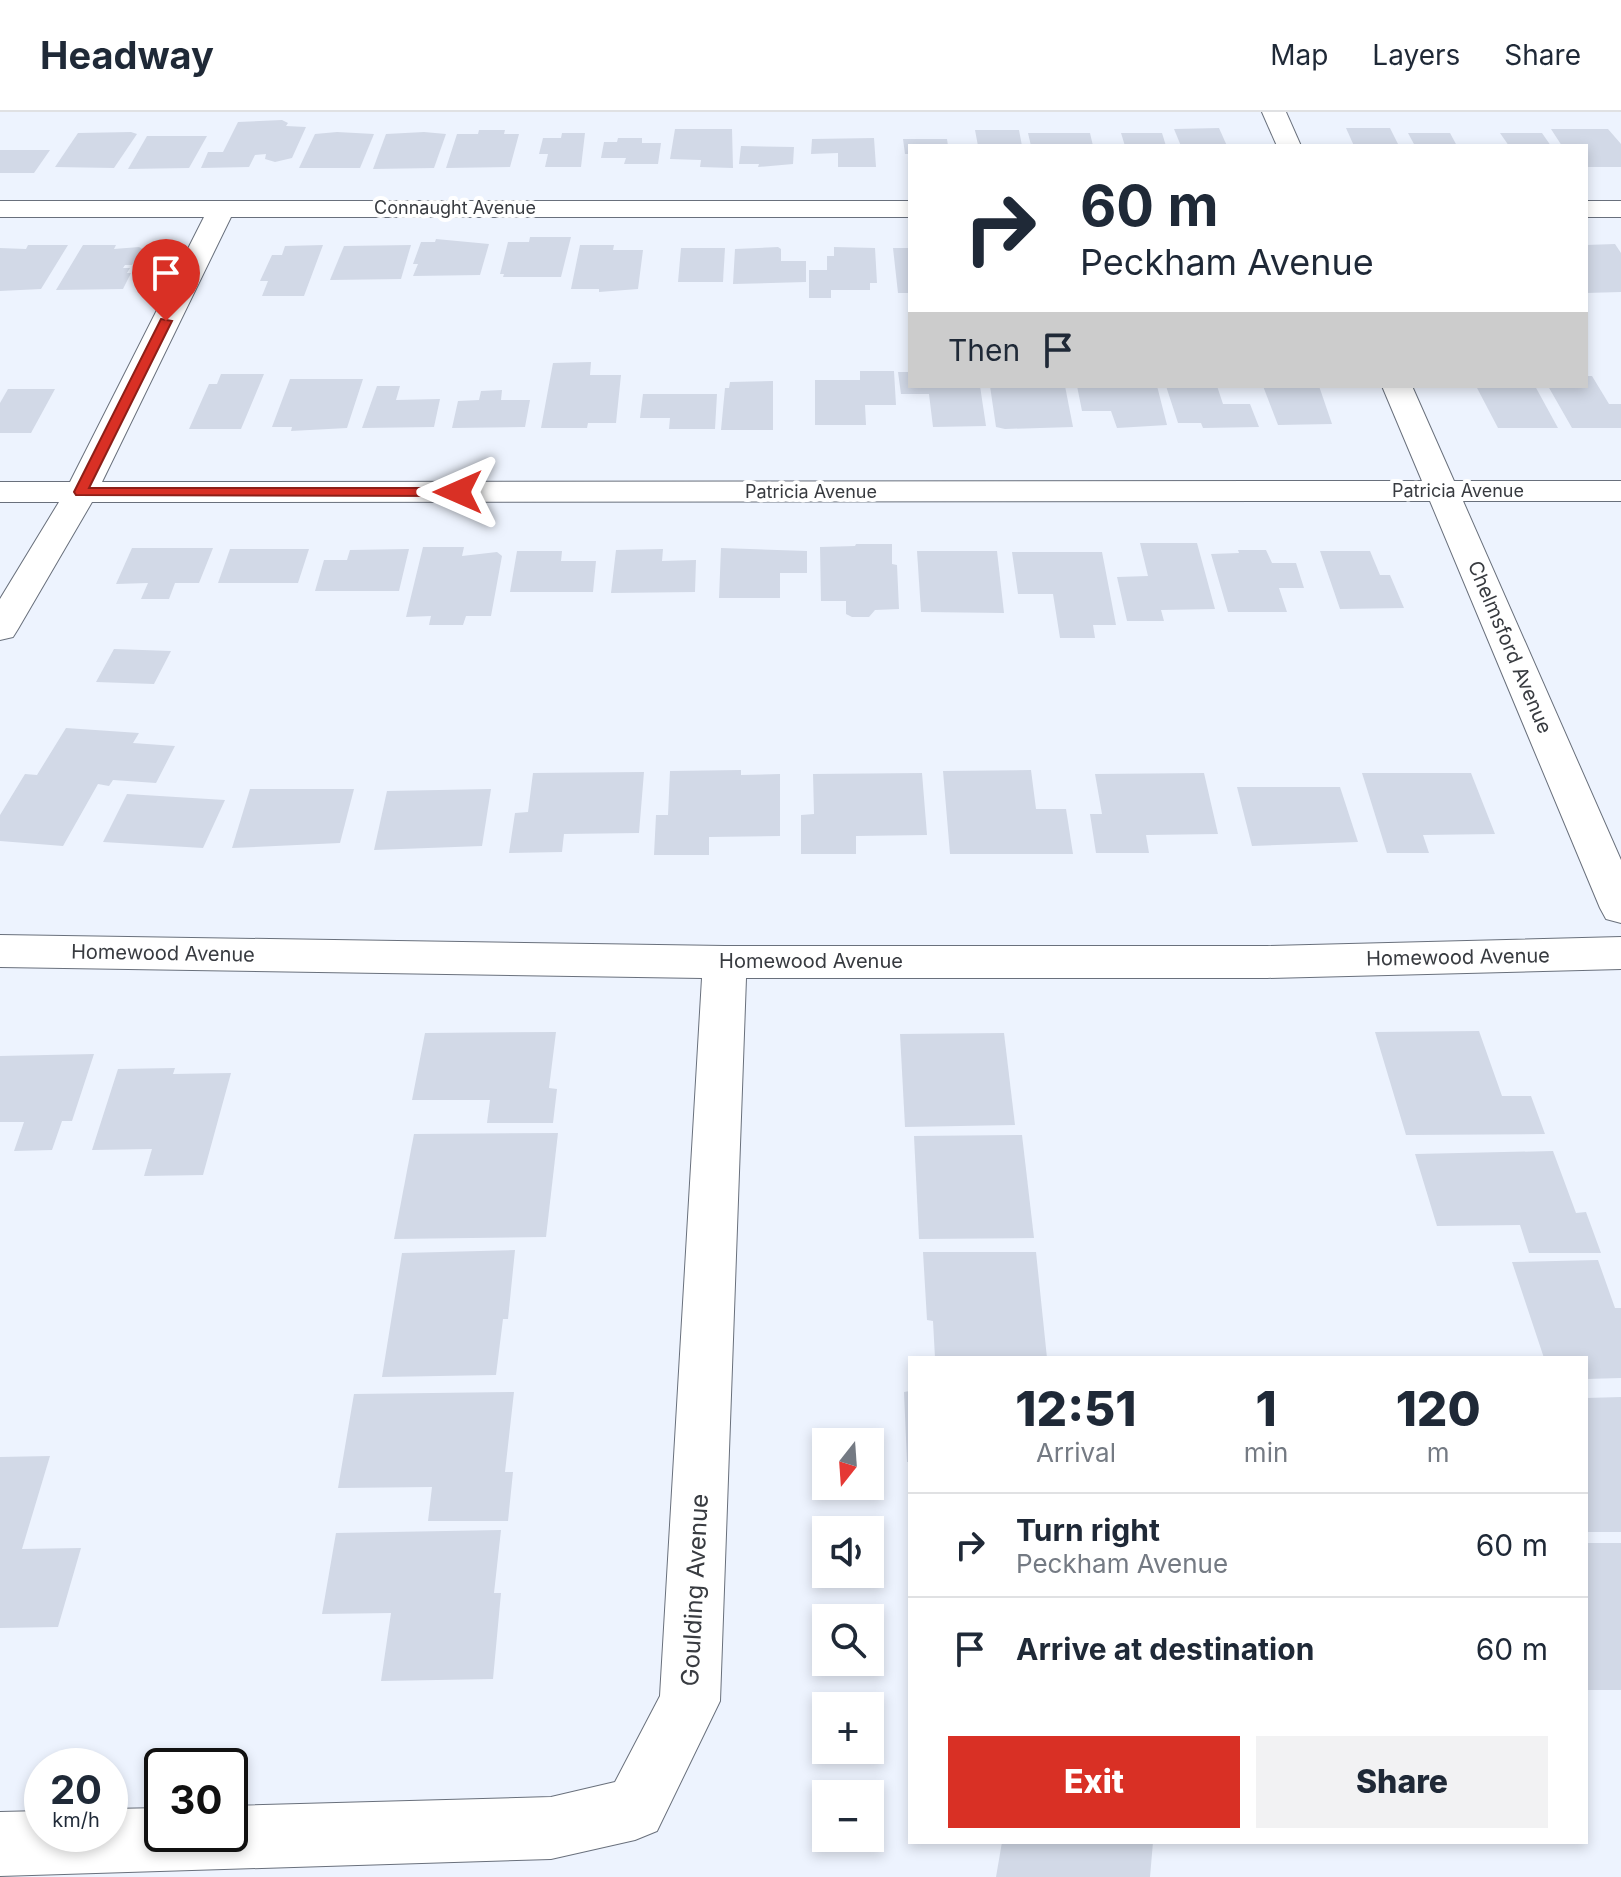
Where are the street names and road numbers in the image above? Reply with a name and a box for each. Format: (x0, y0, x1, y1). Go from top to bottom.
street label: Connaught Avenue (374, 197, 536, 218)
street label: Patricia Avenue (1392, 480, 1524, 501)
street label: Patricia Avenue (745, 481, 877, 502)
street label: Chelmsford Avenue (1463, 557, 1557, 737)
street label: Homewood Avenue (71, 939, 255, 967)
street label: Homewood Avenue (1366, 943, 1550, 971)
street label: Homewood Avenue (719, 949, 903, 973)
street label: Goulding Avenue (675, 1493, 714, 1687)

